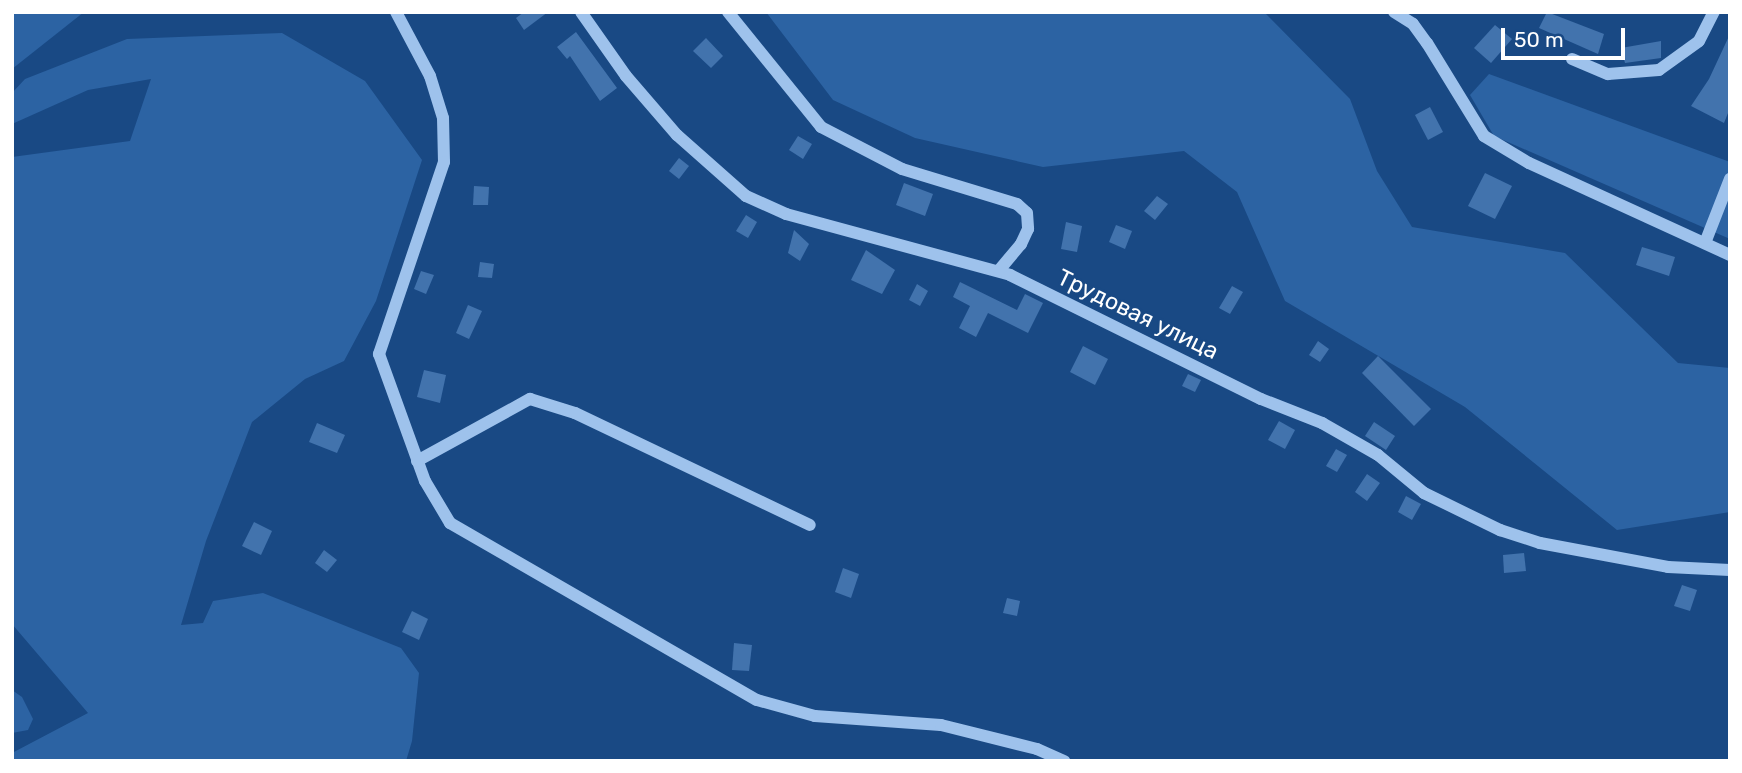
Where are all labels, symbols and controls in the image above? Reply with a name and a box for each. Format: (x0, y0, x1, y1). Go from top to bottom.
scale bar (1504, 14, 1628, 58)
text: 50 m (1514, 27, 1564, 52)
street label: Трудовая улица (1053, 263, 1223, 365)

